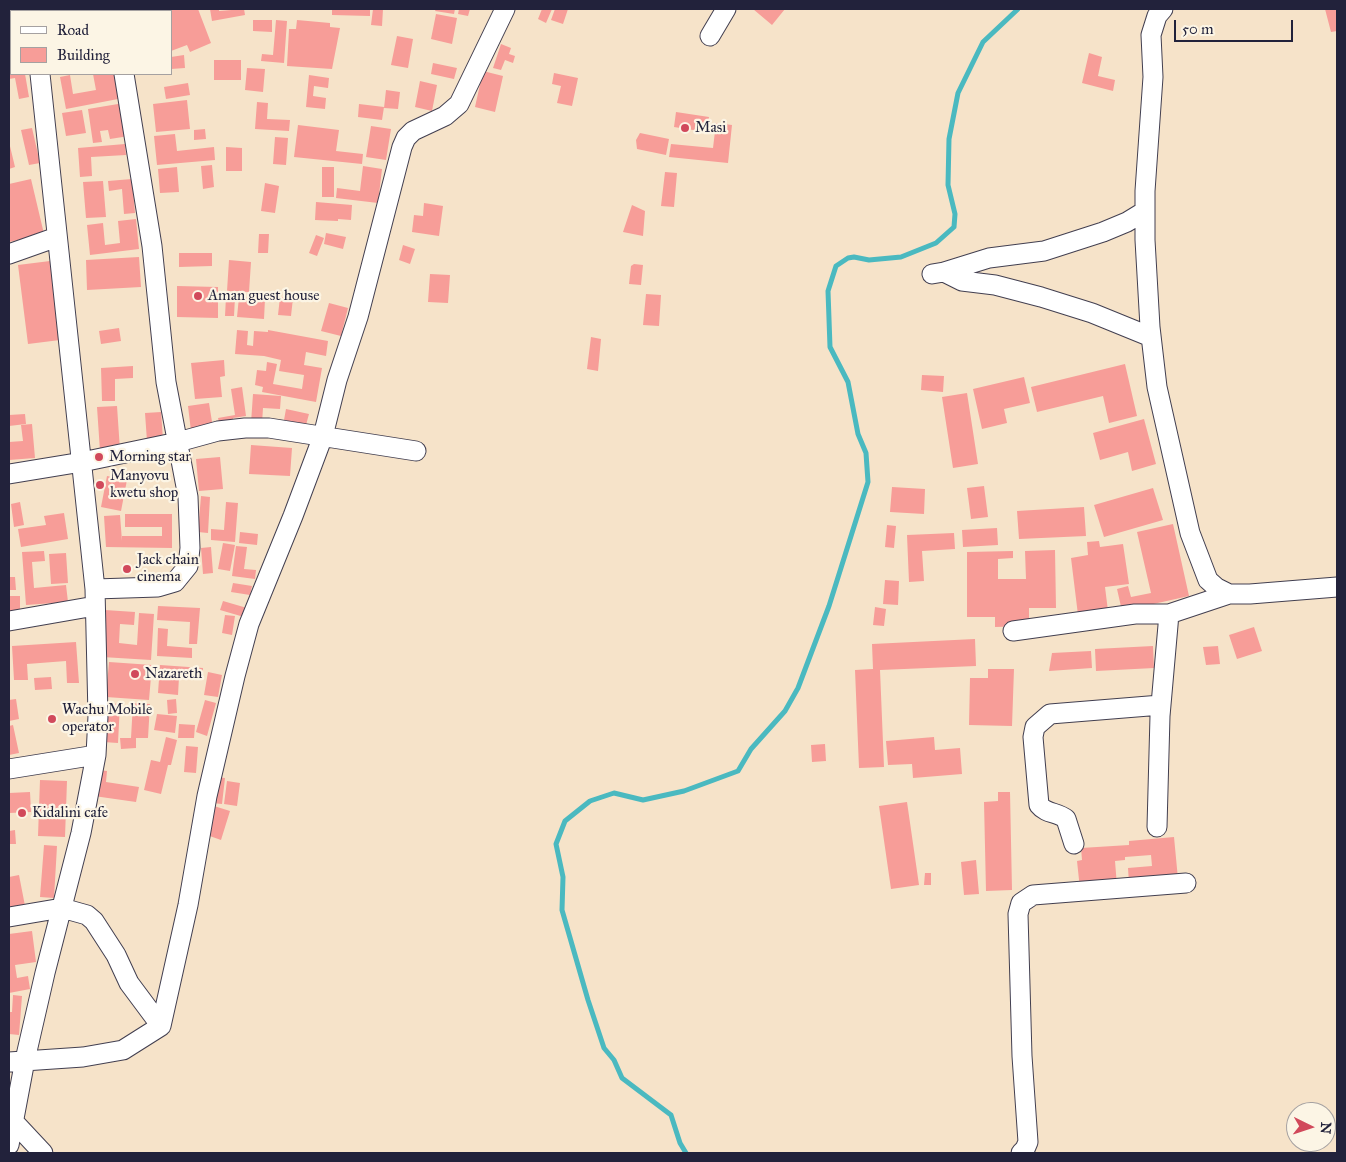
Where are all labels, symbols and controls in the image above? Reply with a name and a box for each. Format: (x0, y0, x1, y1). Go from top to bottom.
legend (10, 10, 172, 75)
scale bar (1176, 10, 1295, 42)
text: 50 m (1182, 20, 1214, 38)
text: Road (57, 21, 89, 39)
text: Building (57, 46, 110, 64)
place label: Masi (695, 119, 726, 137)
marker: Masi (679, 122, 691, 134)
place label: Aman guest house (208, 287, 319, 305)
marker: Aman guest house (192, 290, 204, 302)
place label: Morning star (109, 448, 191, 466)
marker: Morning star (93, 451, 105, 463)
place label: Manyovu kwetu shop (110, 467, 178, 502)
marker: Manyovu kwetu shop (94, 479, 106, 491)
place label: Jack chain cinema (137, 551, 199, 586)
marker: Jack chain cinema (121, 563, 133, 575)
place label: Nazareth (145, 665, 202, 683)
marker: Nazareth (129, 668, 141, 680)
place label: Wachu Mobile operator (62, 701, 152, 736)
marker: Wachu Mobile operator (46, 713, 58, 725)
place label: Kidalini cafe (32, 804, 108, 822)
marker: Kidalini cafe (16, 807, 28, 819)
north arrow (1286, 1102, 1336, 1152)
text: N (1317, 1121, 1334, 1135)

